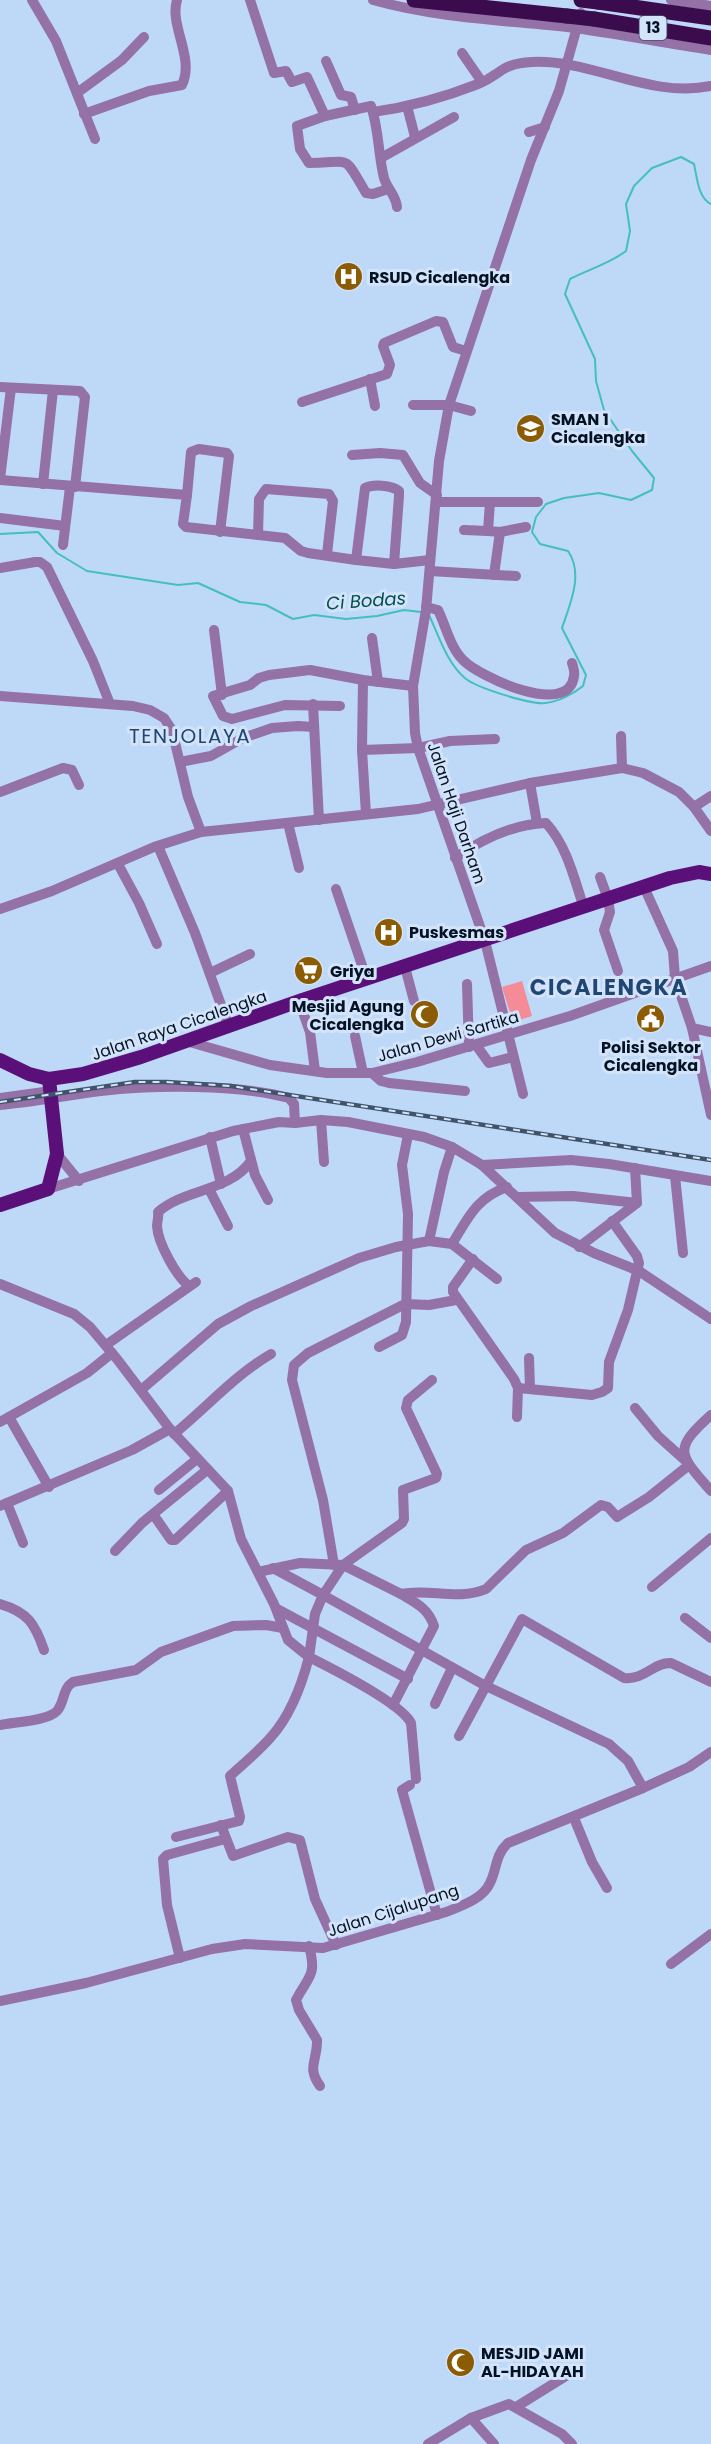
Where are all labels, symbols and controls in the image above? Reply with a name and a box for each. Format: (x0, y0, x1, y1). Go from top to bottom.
road number: 13 (640, 16, 666, 40)
hospital icon: RSUD Cicalengka (332, 261, 364, 293)
place label: RSUD Cicalengka (369, 266, 510, 289)
place label: SMAN 1 Cicalengka (551, 408, 645, 449)
school or university icon: SMAN 1 Cicalengka (514, 412, 546, 444)
water label: Ci Bodas (325, 585, 407, 616)
district label: TENJOLAYA (129, 722, 251, 750)
street label: Jalan Haji Darham (422, 739, 492, 887)
hospital icon: Puskesmas (372, 916, 404, 948)
place label: Puskesmas (409, 921, 504, 944)
supermarket icon: Griya (293, 955, 325, 987)
place label: Griya (330, 960, 375, 983)
district label: CICALENGKA (530, 972, 688, 1003)
street label: Jalan Raya Cicalengka (88, 985, 270, 1066)
place label: Mesjid Agung Cicalengka (292, 995, 404, 1036)
mosque icon: Mesjid Agung Cicalengka (409, 999, 441, 1031)
public building icon: Polisi Sektor Cicalengka (635, 1003, 667, 1035)
street label: Jalan Dewi Sartika (375, 1005, 522, 1068)
place label: Polisi Sektor Cicalengka (601, 1036, 701, 1077)
street label: Jalan Cijalupang (325, 1878, 462, 1943)
place label: MESJID JAMI AL-HIDAYAH (481, 2342, 584, 2383)
mosque icon: MESJID JAMI AL-HIDAYAH (444, 2346, 476, 2378)

